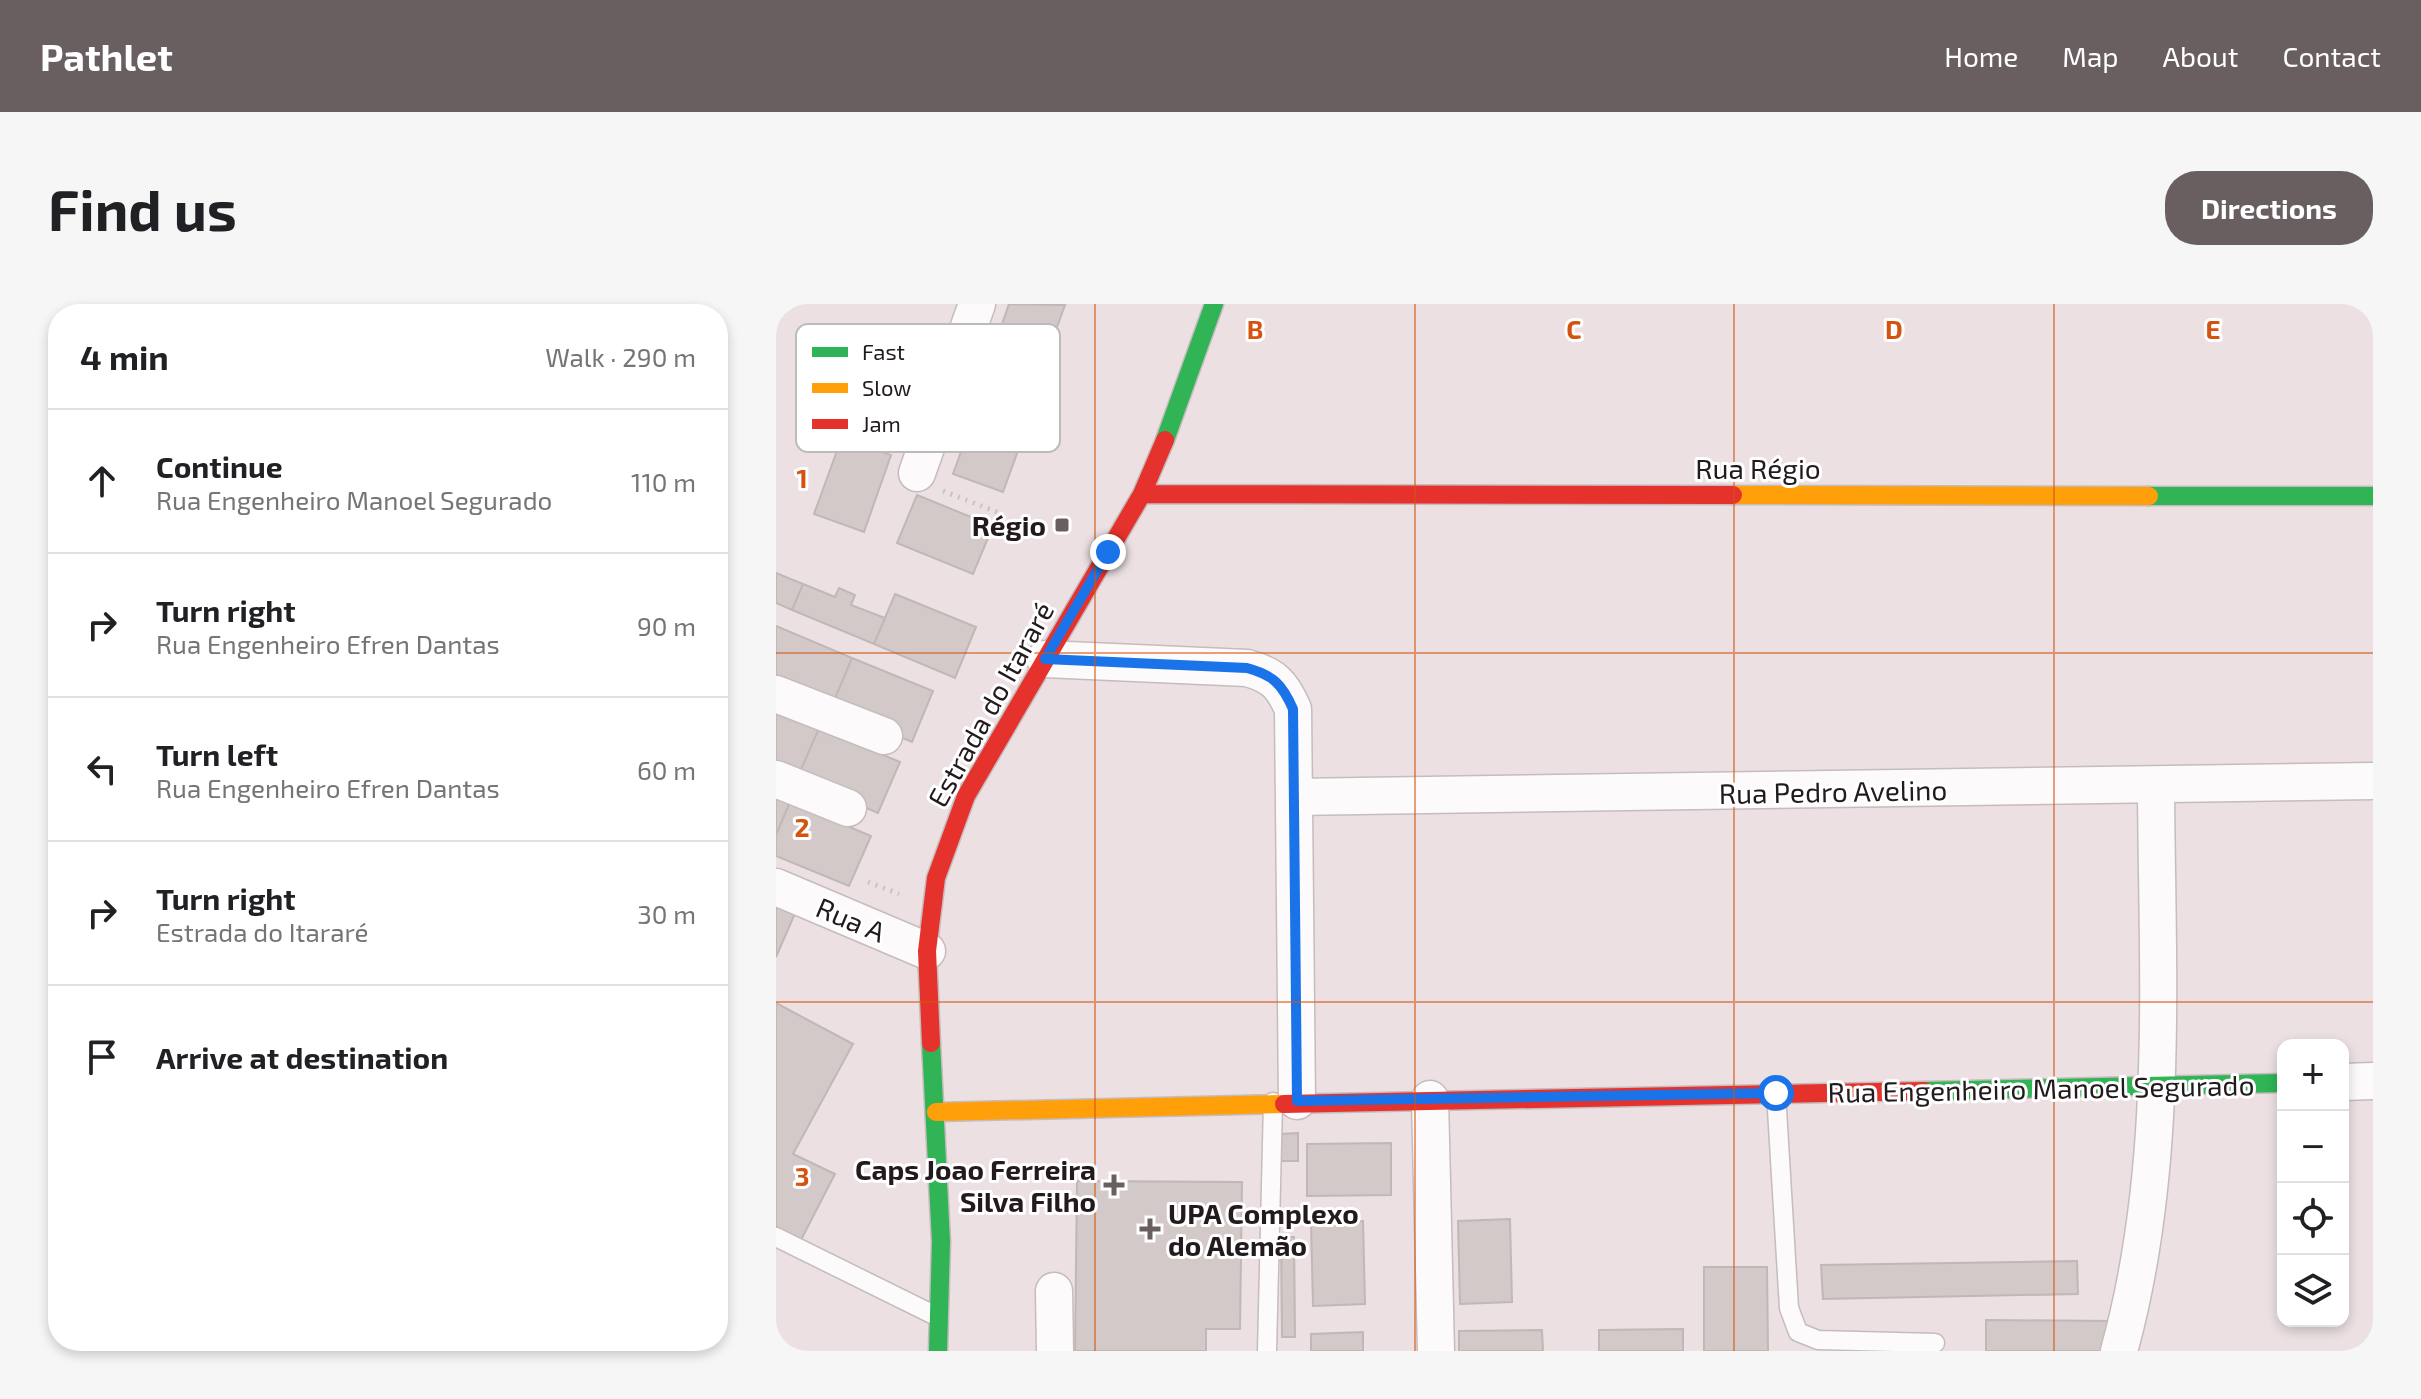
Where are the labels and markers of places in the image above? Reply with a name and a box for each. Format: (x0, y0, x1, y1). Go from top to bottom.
place label: Régio (972, 508, 1046, 542)
marker: Régio (1053, 516, 1071, 534)
place label: Caps Joao Ferreira Silva Filho (855, 1152, 1096, 1218)
marker: Caps Joao Ferreira Silva Filho (1103, 1174, 1125, 1196)
place label: UPA Complexo do Alemão (1168, 1196, 1359, 1262)
marker: UPA Complexo do Alemão (1139, 1218, 1161, 1240)

